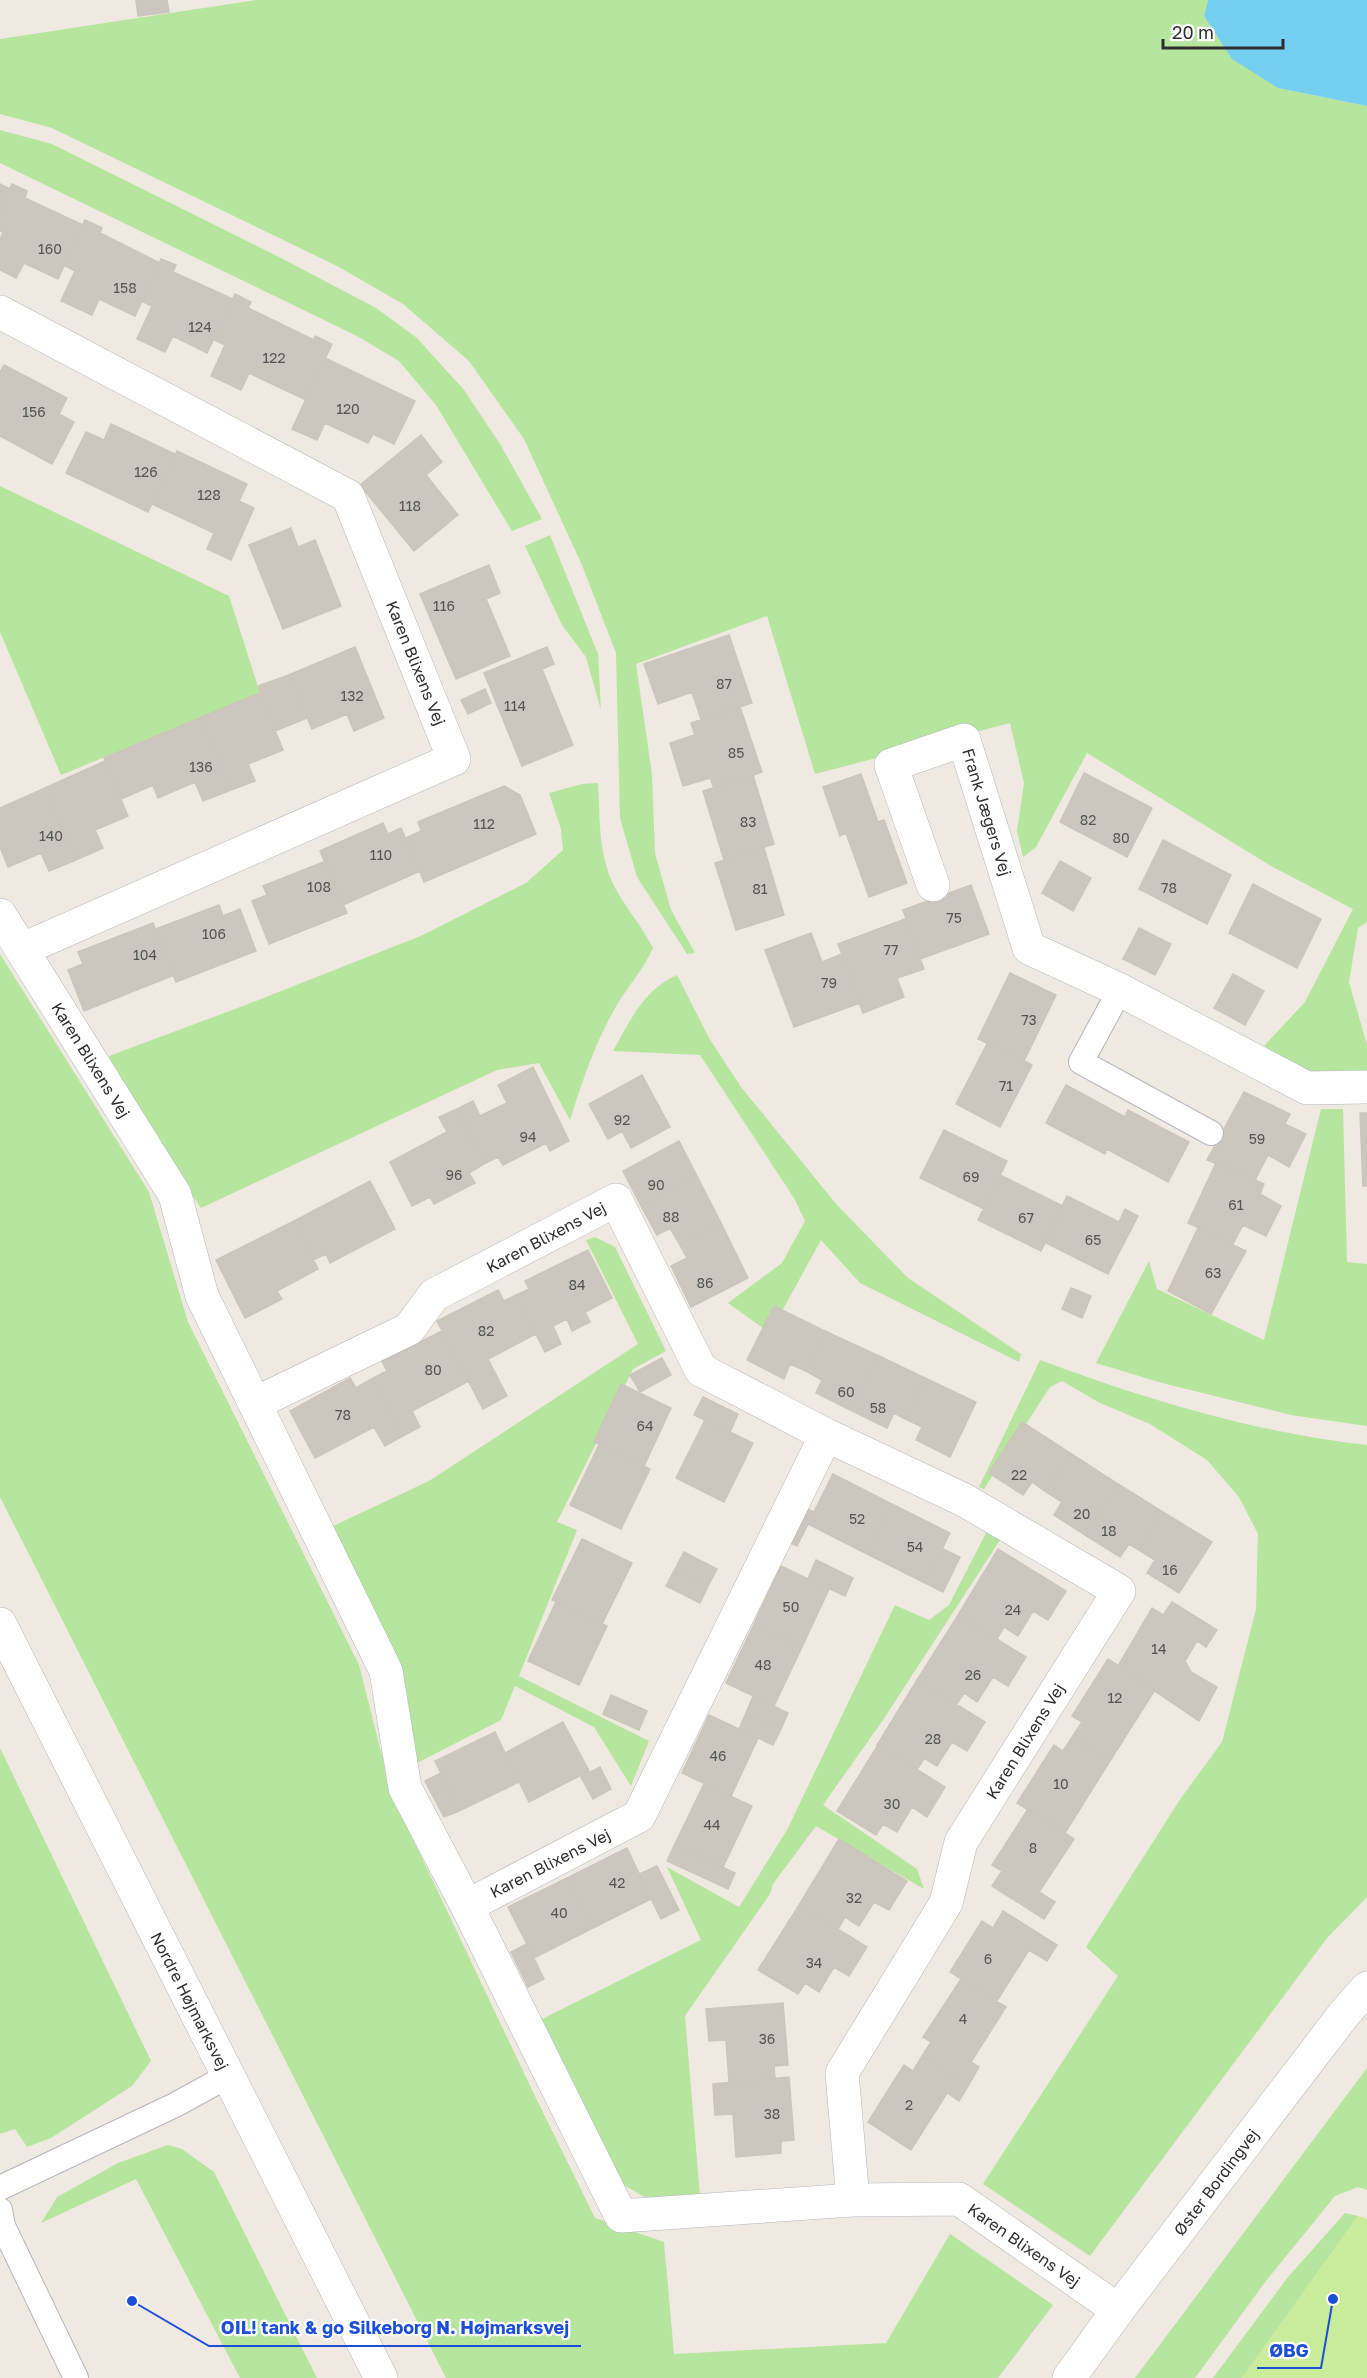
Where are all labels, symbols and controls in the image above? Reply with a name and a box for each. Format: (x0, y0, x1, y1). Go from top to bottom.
scale bar (1163, 12, 1283, 50)
text: 20 m (1172, 21, 1214, 43)
house number: 160 (38, 240, 62, 257)
house number: 158 (113, 279, 137, 296)
house number: 124 (188, 318, 212, 335)
house number: 122 (262, 349, 286, 366)
house number: 120 (336, 400, 360, 417)
house number: 156 (22, 403, 46, 420)
house number: 126 (134, 463, 158, 480)
house number: 128 (197, 486, 221, 503)
house number: 118 (399, 497, 421, 514)
house number: 116 (433, 597, 455, 614)
street label: Karen Blixens Vej (382, 598, 450, 728)
house number: 87 (716, 675, 732, 692)
house number: 132 (340, 687, 364, 704)
house number: 114 (504, 697, 526, 714)
house number: 85 (728, 744, 744, 761)
street label: Frank Jægers Vej (958, 746, 1016, 878)
house number: 136 (189, 758, 213, 775)
house number: 82 (1080, 811, 1096, 828)
house number: 83 (740, 813, 756, 830)
house number: 112 (473, 815, 495, 832)
house number: 140 (39, 827, 63, 844)
house number: 80 (1112, 829, 1130, 846)
house number: 110 (370, 846, 392, 863)
house number: 108 (307, 878, 331, 895)
house number: 78 (1161, 879, 1177, 896)
house number: 81 (752, 880, 768, 897)
house number: 75 (946, 909, 962, 926)
house number: 106 (202, 925, 226, 942)
house number: 77 (884, 941, 898, 958)
house number: 104 (133, 946, 157, 963)
house number: 79 (821, 974, 837, 991)
street label: Karen Blixens Vej (47, 998, 135, 1122)
house number: 73 (1021, 1011, 1037, 1028)
house number: 71 (999, 1077, 1013, 1094)
house number: 92 (614, 1111, 630, 1128)
house number: 94 (519, 1128, 537, 1145)
house number: 59 (1249, 1130, 1265, 1147)
house number: 96 (446, 1166, 462, 1183)
house number: 69 (963, 1168, 979, 1185)
house number: 90 (647, 1176, 665, 1193)
house number: 61 (1228, 1196, 1244, 1213)
street label: Karen Blixens Vej (483, 1197, 609, 1277)
house number: 88 (662, 1208, 680, 1225)
house number: 67 (1018, 1209, 1034, 1226)
house number: 65 (1085, 1231, 1101, 1248)
house number: 63 (1205, 1264, 1221, 1281)
house number: 86 (696, 1274, 714, 1291)
house number: 84 (568, 1276, 586, 1293)
house number: 82 (478, 1322, 494, 1339)
house number: 80 (424, 1361, 442, 1378)
house number: 60 (837, 1383, 855, 1400)
house number: 58 (870, 1399, 886, 1416)
house number: 78 (335, 1406, 351, 1423)
house number: 64 (636, 1417, 654, 1434)
house number: 22 (1011, 1466, 1027, 1483)
house number: 20 (1074, 1505, 1090, 1522)
house number: 52 (849, 1510, 865, 1527)
house number: 18 (1101, 1522, 1117, 1539)
house number: 54 (907, 1538, 923, 1555)
house number: 16 (1162, 1561, 1178, 1578)
house number: 50 (783, 1598, 799, 1615)
house number: 24 (1005, 1601, 1021, 1618)
house number: 14 (1151, 1640, 1167, 1657)
house number: 48 (754, 1656, 772, 1673)
house number: 26 (965, 1666, 981, 1683)
street label: Karen Blixens Vej (981, 1679, 1069, 1803)
house number: 12 (1108, 1689, 1122, 1706)
house number: 28 (925, 1730, 941, 1747)
house number: 46 (709, 1747, 727, 1764)
house number: 10 (1053, 1775, 1069, 1792)
house number: 30 (884, 1795, 900, 1812)
house number: 44 (703, 1816, 721, 1833)
street label: Karen Blixens Vej (486, 1824, 614, 1902)
house number: 8 (1029, 1839, 1037, 1856)
house number: 42 (609, 1874, 625, 1891)
house number: 32 (846, 1889, 862, 1906)
house number: 40 (550, 1904, 568, 1921)
street label: Nordre Højmarksvej (147, 1929, 233, 2073)
house number: 6 (984, 1950, 992, 1967)
house number: 34 (806, 1954, 822, 1971)
house number: 4 (959, 2010, 967, 2027)
house number: 36 (759, 2030, 775, 2047)
house number: 2 (905, 2096, 913, 2113)
house number: 38 (764, 2105, 780, 2122)
street label: Øster Bordingvej (1169, 2125, 1263, 2239)
street label: Karen Blixens Vej (964, 2199, 1084, 2291)
callout: OIL! tank & go Silkeborg N. Højmarksvej (209, 2310, 581, 2346)
text: OIL! tank & go Silkeborg N. Højmarksvej (221, 2316, 569, 2338)
callout: ØBG (1257, 2332, 1321, 2368)
text: ØBG (1269, 2339, 1309, 2361)

